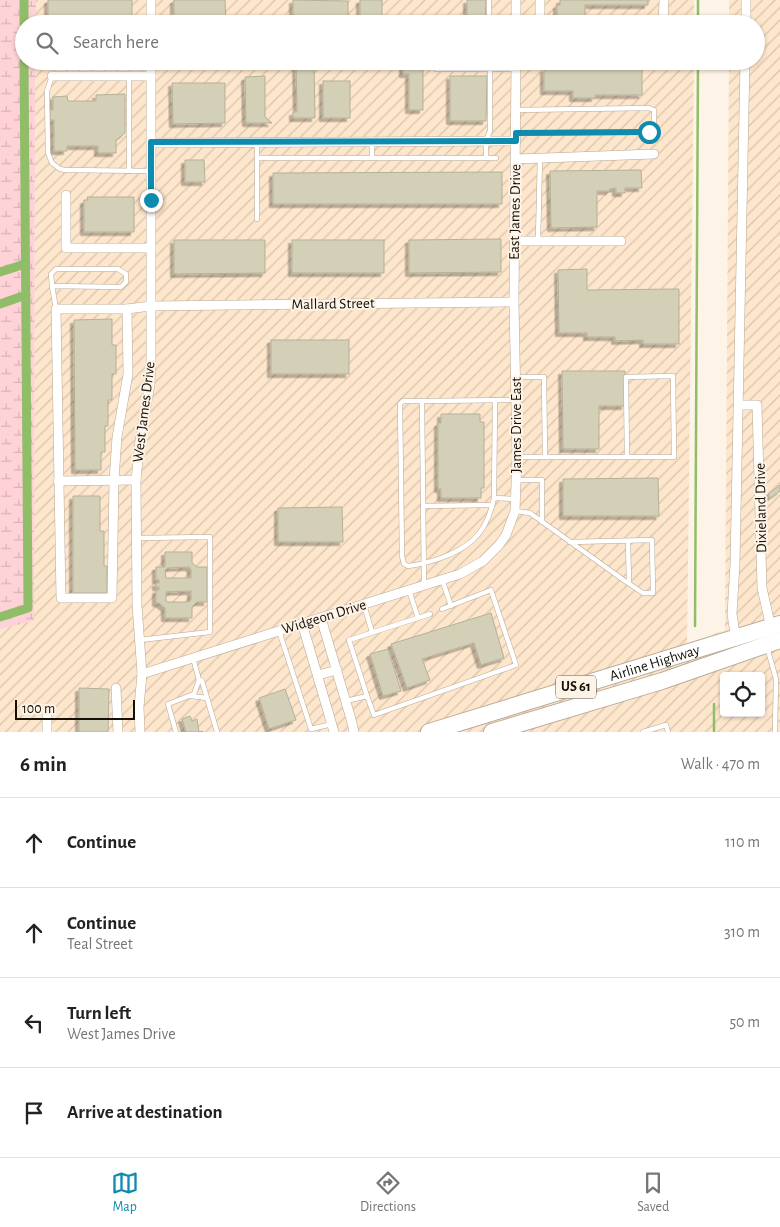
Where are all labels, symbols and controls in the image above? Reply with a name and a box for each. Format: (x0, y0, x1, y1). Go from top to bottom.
search box (15, 15, 765, 70)
icon: search (33, 29, 61, 57)
text: Search here (73, 33, 159, 52)
route start (638, 121, 661, 144)
street label: East James Drive (507, 164, 523, 260)
route end (140, 189, 163, 212)
street label: Mallard Street (291, 296, 375, 312)
street label: West James Drive (130, 361, 158, 463)
street label: James Drive East (509, 377, 524, 473)
street label: Dixieland Drive (753, 463, 769, 553)
street label: Widgeon Drive (280, 597, 368, 637)
street label: Airline Highway (608, 642, 702, 684)
map controls (720, 672, 765, 717)
button: locate (720, 672, 765, 717)
road number: US 61 (556, 676, 596, 699)
scale bar (15, 697, 135, 720)
text: 100 m (22, 702, 55, 716)
text: 6 min (20, 754, 67, 775)
text: Walk · 470 m (681, 756, 760, 772)
icon: ahead (20, 829, 48, 857)
text: Continue (67, 833, 136, 852)
text: 110 m (725, 834, 760, 850)
text: Continue (67, 914, 136, 933)
icon: ahead (20, 919, 48, 947)
text: 310 m (724, 924, 760, 940)
text: Teal Street (67, 936, 133, 952)
text: Turn left (67, 1004, 131, 1023)
icon: left (20, 1009, 48, 1037)
text: 50 m (729, 1014, 760, 1030)
text: West James Drive (67, 1026, 176, 1042)
icon: arrive (20, 1099, 48, 1127)
text: Arrive at destination (67, 1103, 223, 1122)
tab: Map (111, 1169, 139, 1216)
tab: Directions (360, 1169, 416, 1216)
tab: Saved (637, 1169, 669, 1216)

